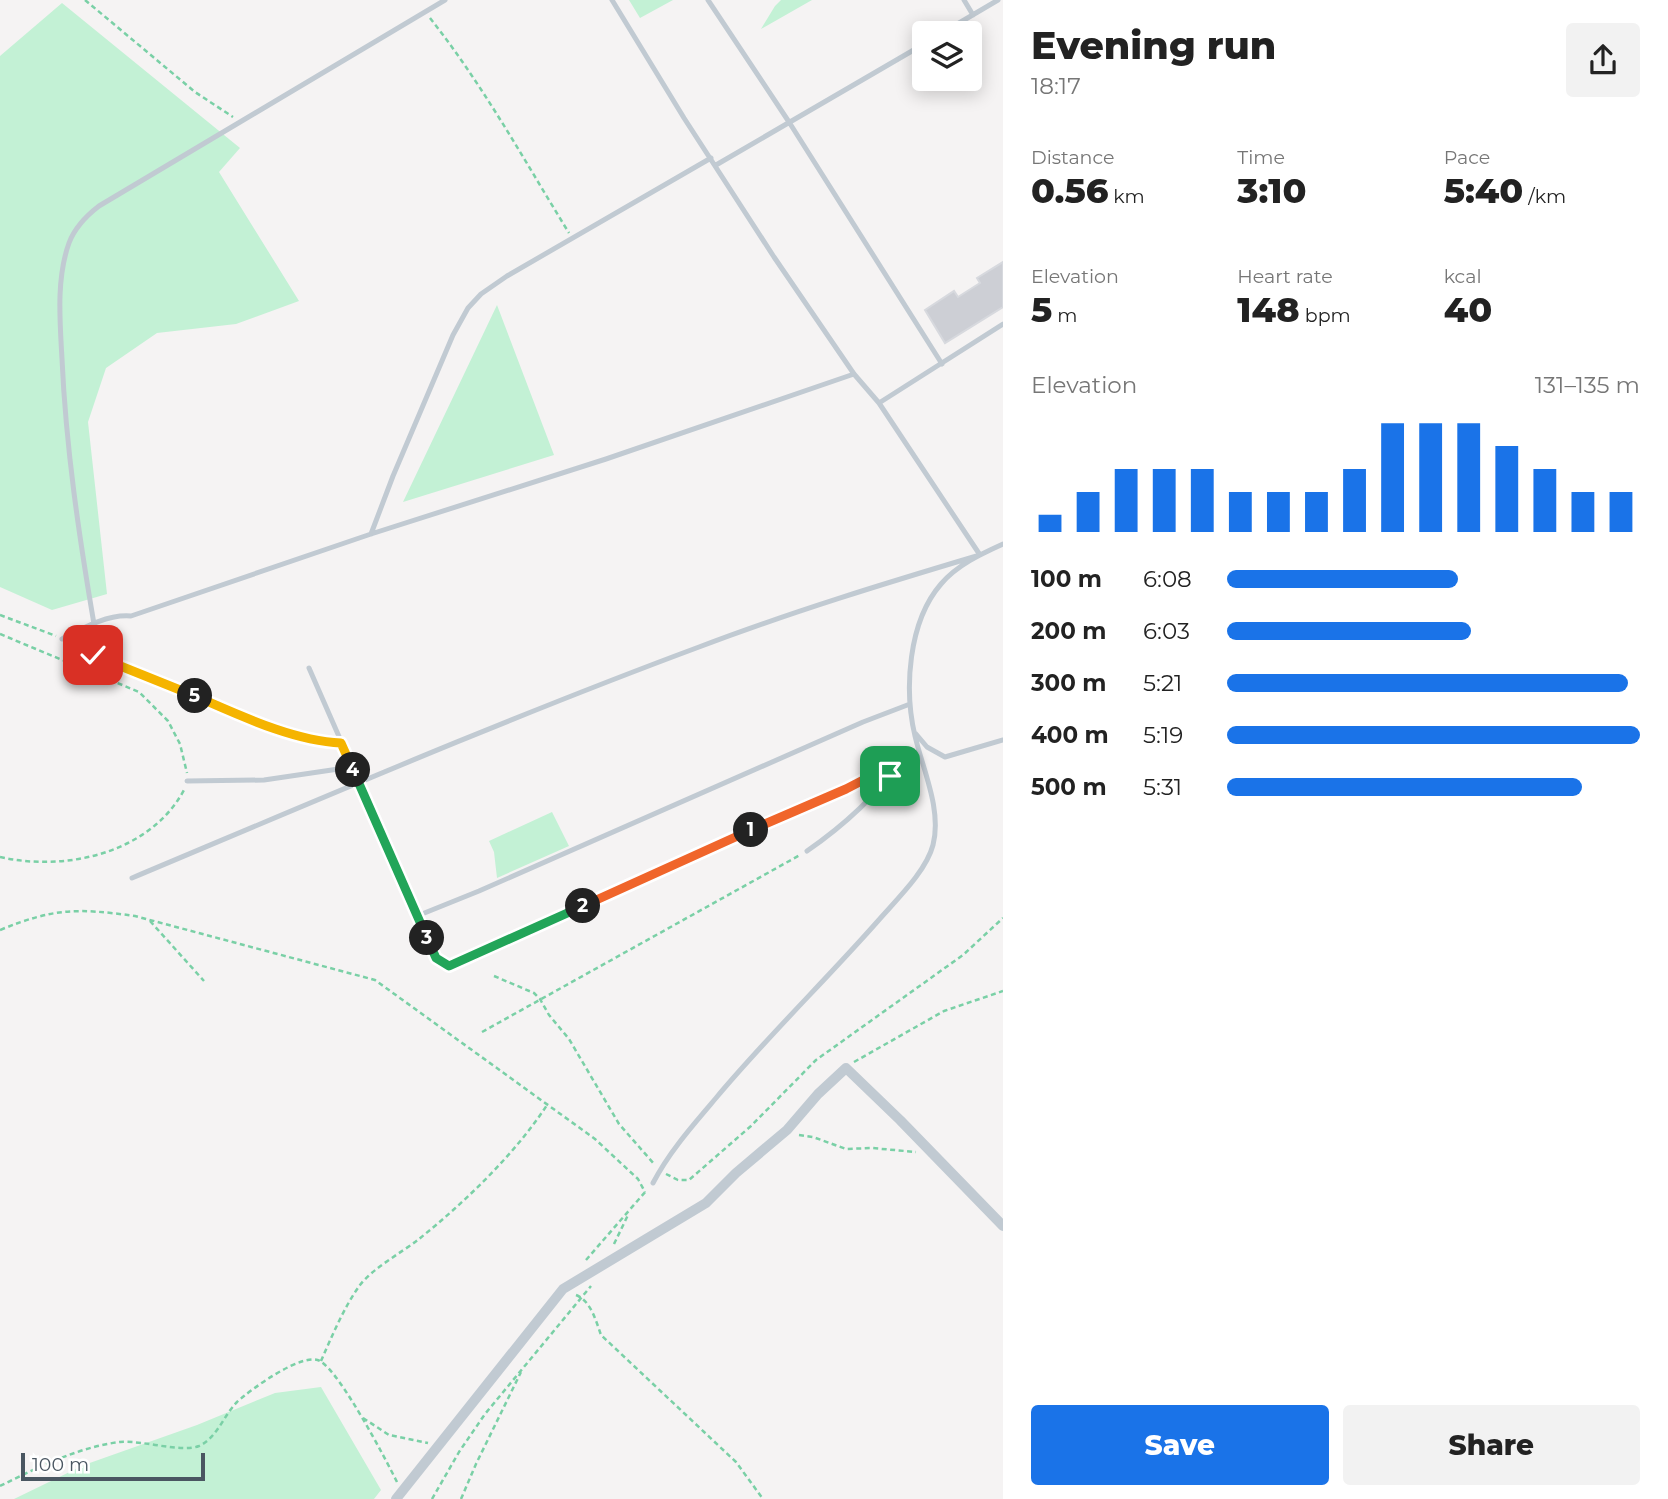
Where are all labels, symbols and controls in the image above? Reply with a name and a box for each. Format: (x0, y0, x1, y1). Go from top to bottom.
map controls (912, 21, 982, 91)
button: layers (912, 21, 982, 91)
text: Evening run (1031, 22, 1276, 69)
button: share (1566, 23, 1640, 97)
text: 18:17 (1031, 72, 1081, 100)
text: Distance (1031, 146, 1114, 169)
text: Time (1237, 146, 1285, 169)
text: Pace (1444, 146, 1490, 169)
text: 0.56 (1031, 169, 1108, 212)
text: 3:10 (1237, 169, 1307, 212)
text: 5:40 (1444, 169, 1523, 212)
text: km (1108, 185, 1145, 208)
text: /km (1523, 185, 1566, 208)
text: Elevation (1031, 265, 1119, 288)
text: Heart rate (1237, 265, 1333, 288)
text: kcal (1444, 265, 1482, 288)
text: 5 (1031, 288, 1052, 331)
text: 148 (1237, 288, 1300, 331)
text: 40 (1444, 288, 1492, 331)
text: m (1052, 304, 1077, 327)
text: bpm (1300, 304, 1351, 327)
text: Elevation (1031, 371, 1137, 399)
text: 131–135 m (1535, 371, 1640, 399)
text: 100 m (1031, 565, 1102, 593)
text: 6:08 (1143, 565, 1192, 593)
text: 200 m (1031, 617, 1106, 645)
text: 6:03 (1143, 617, 1190, 645)
pin (63, 625, 123, 685)
icon: check (74, 636, 112, 674)
text: 300 m (1031, 669, 1107, 697)
text: 5:21 (1143, 669, 1182, 697)
pin: 5 (178, 678, 212, 714)
text: 5 (189, 684, 200, 707)
text: 400 m (1031, 721, 1109, 749)
text: 5:19 (1143, 721, 1183, 749)
pin (860, 746, 920, 806)
pin: 4 (336, 752, 370, 788)
icon: arrive (871, 757, 909, 795)
text: 4 (346, 758, 359, 781)
text: 500 m (1031, 773, 1107, 801)
text: 5:31 (1143, 773, 1182, 801)
pin: 1 (734, 812, 768, 848)
text: 1 (747, 818, 754, 841)
pin: 2 (566, 888, 600, 923)
text: 2 (577, 894, 588, 917)
pin: 3 (410, 920, 444, 956)
text: 3 (421, 926, 432, 949)
button: Save (1031, 1405, 1329, 1485)
button: Share (1343, 1405, 1640, 1485)
scale bar (21, 1450, 205, 1482)
text: 100 m (32, 1453, 89, 1476)

